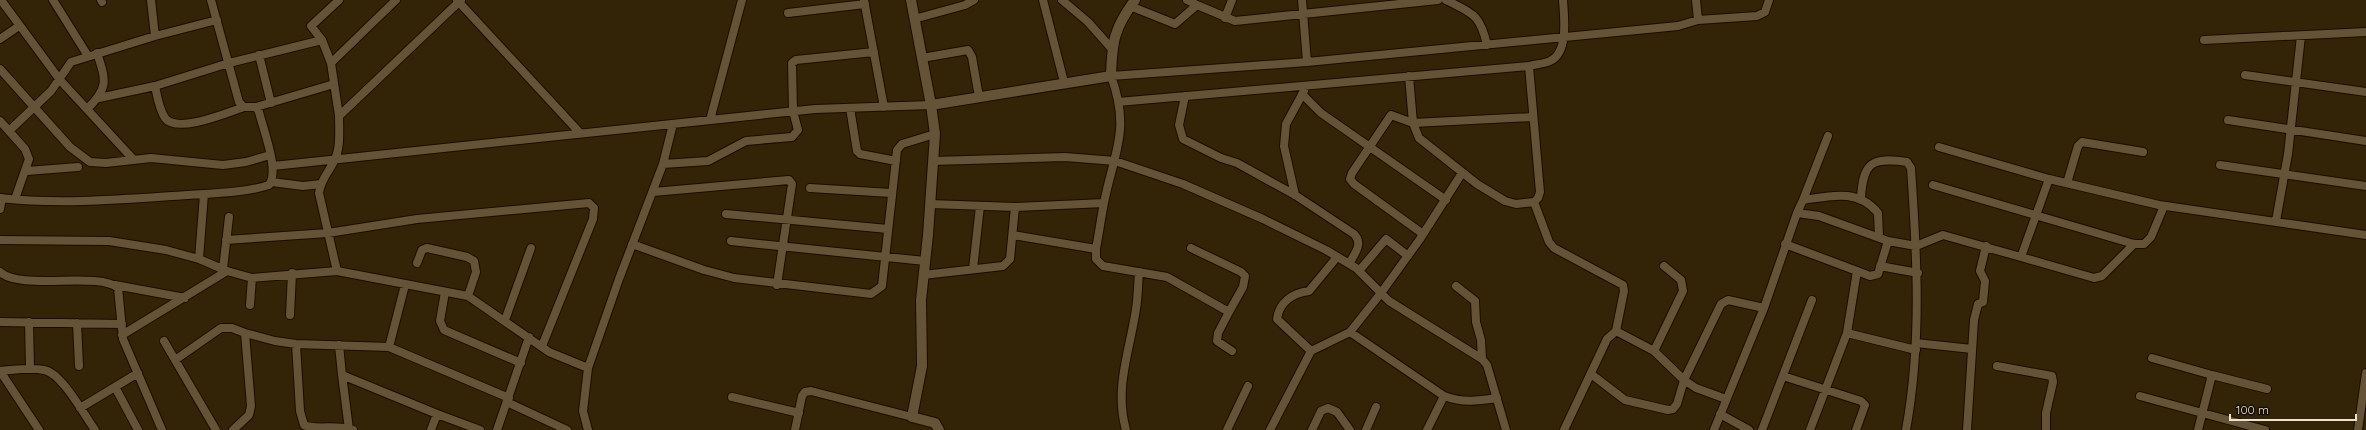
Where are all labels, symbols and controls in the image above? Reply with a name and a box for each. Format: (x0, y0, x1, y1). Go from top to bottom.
scale bar (2230, 396, 2356, 422)
text: 100 m (2236, 402, 2269, 417)

